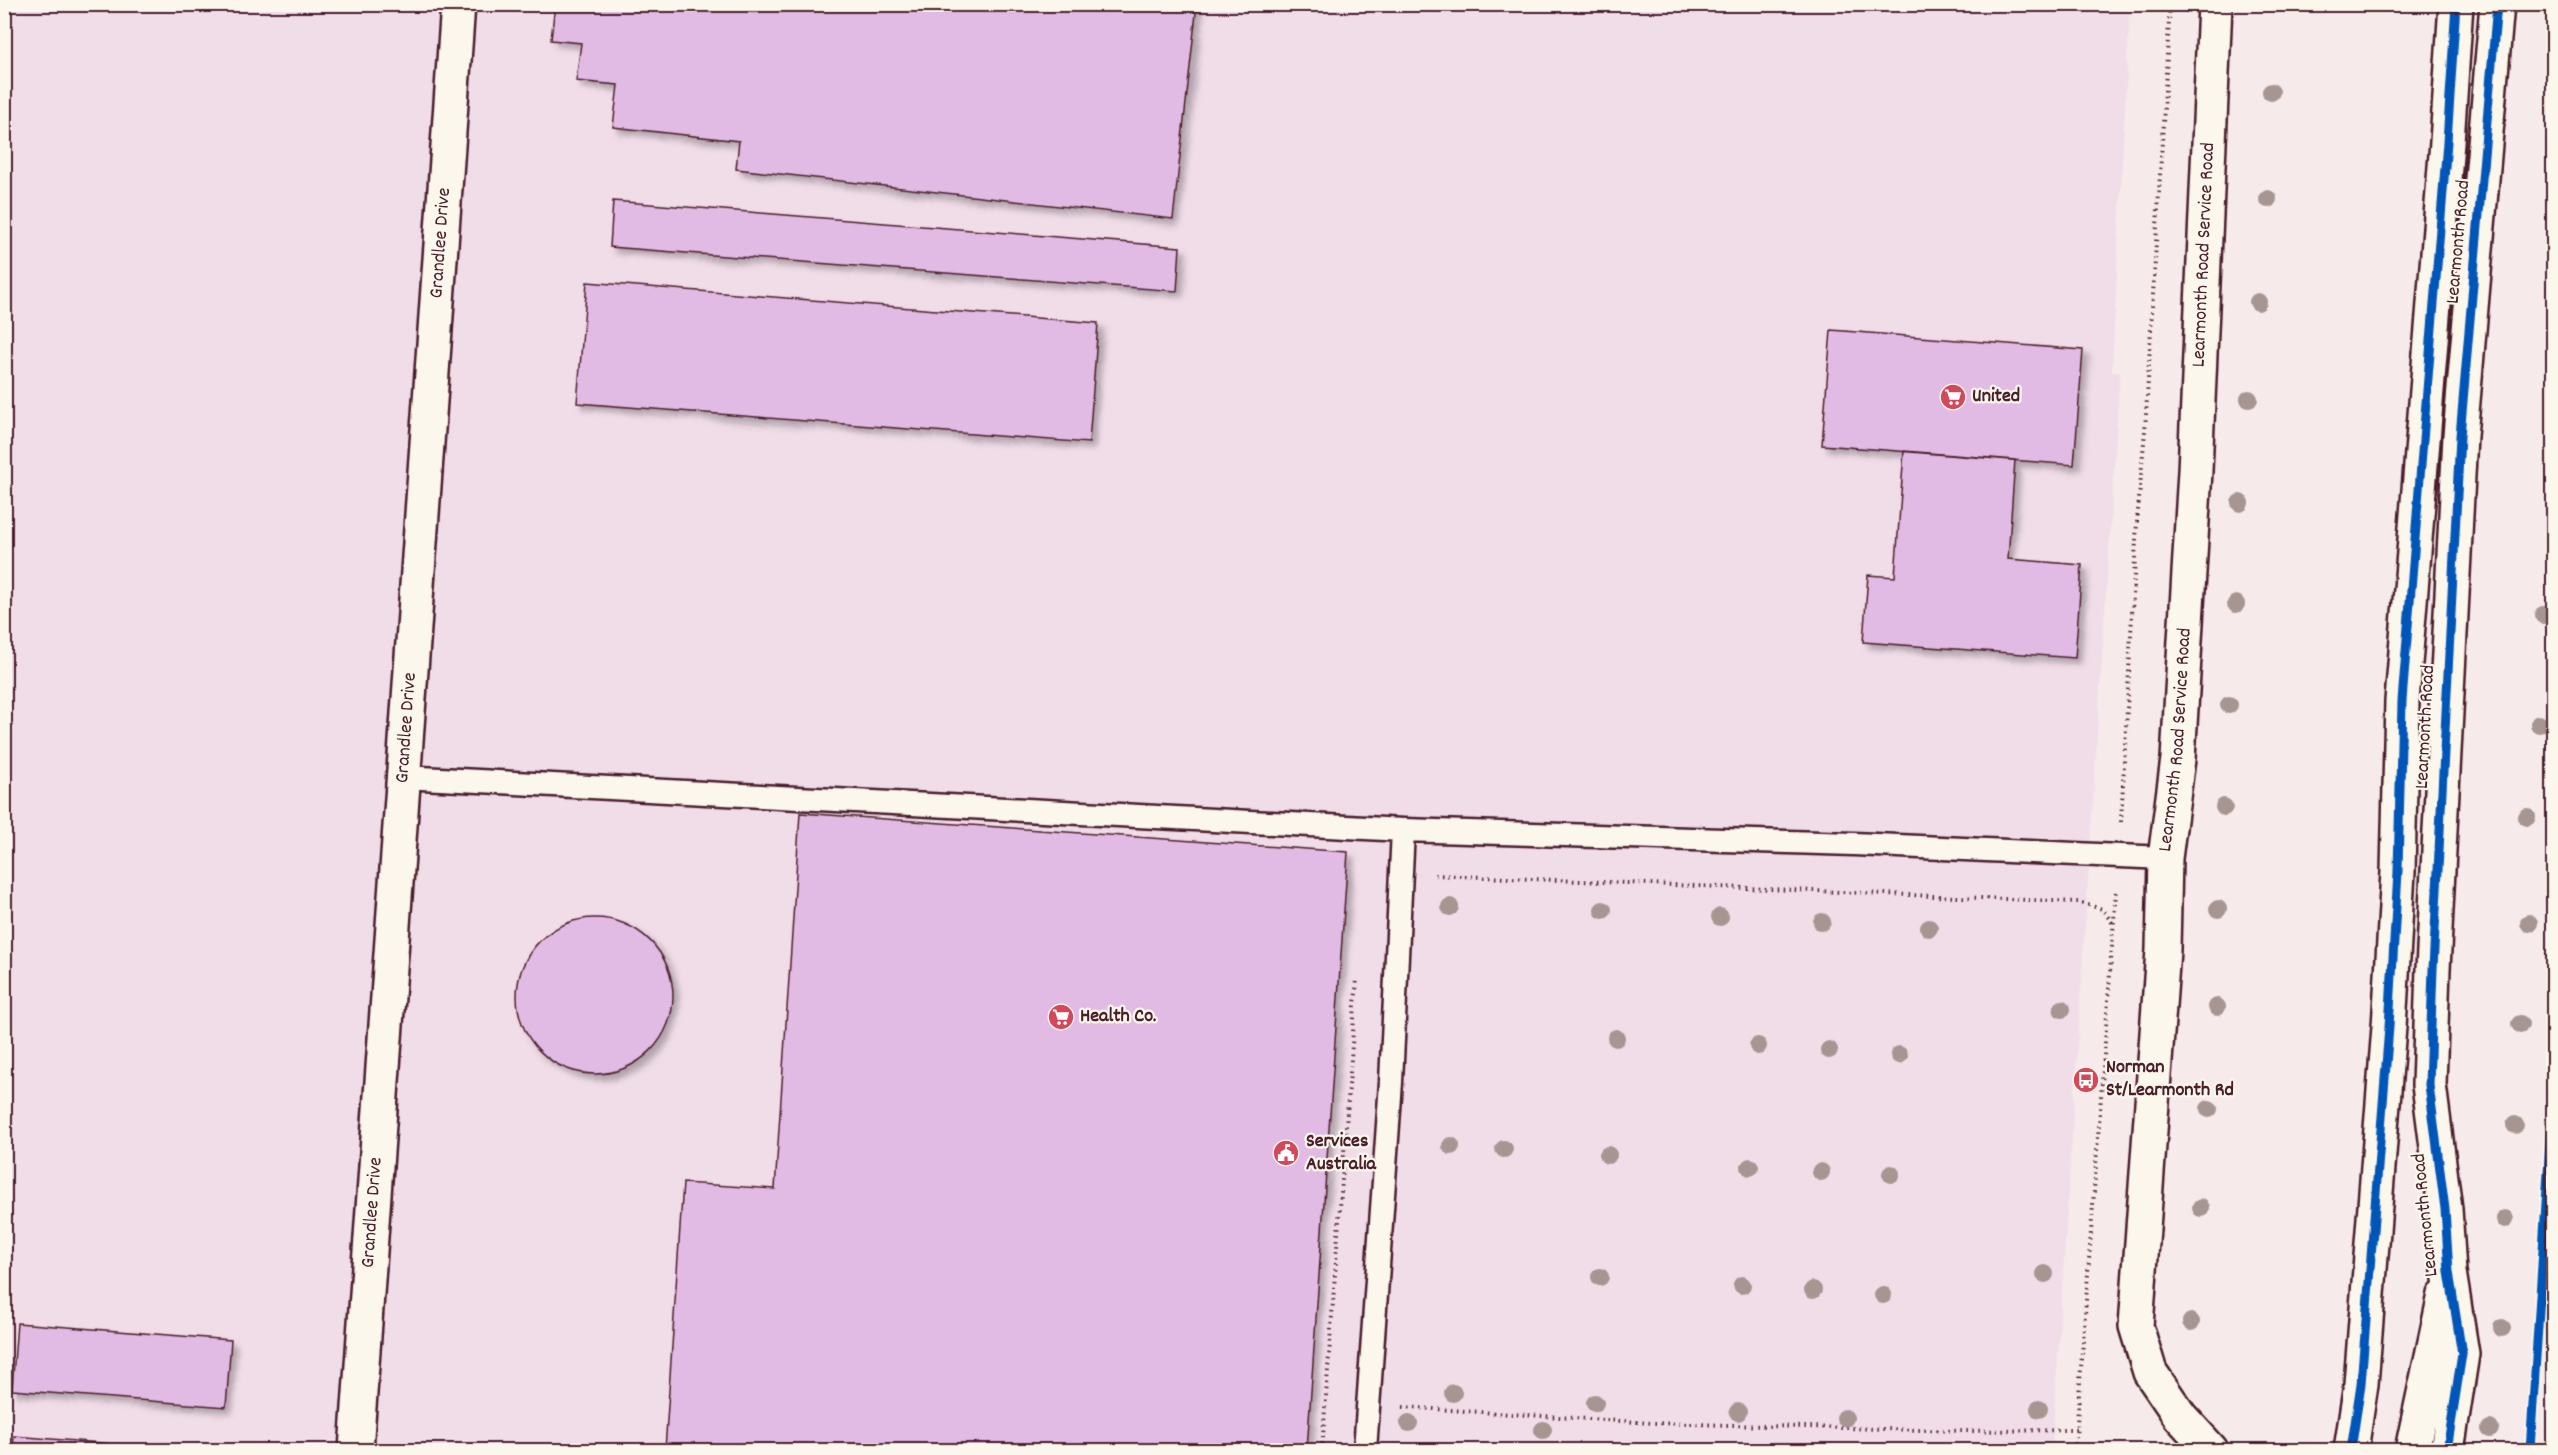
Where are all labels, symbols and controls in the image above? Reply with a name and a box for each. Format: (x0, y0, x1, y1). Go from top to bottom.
street label: Learmonth Road Service Road (2185, 142, 2223, 368)
street label: Learmonth Road (2440, 179, 2478, 305)
street label: Grandlee Drive (423, 186, 459, 299)
supermarket icon: United (1938, 382, 1968, 412)
place label: United (1972, 383, 2020, 411)
street label: Learmonth Road Service Road (2152, 627, 2200, 854)
street label: Learmonth Road (2409, 664, 2443, 790)
street label: Grandlee Drive (389, 671, 425, 784)
supermarket icon: Health Co. (1046, 1002, 1076, 1032)
place label: Health Co. (1080, 1003, 1156, 1031)
place label: Norman St/Learmonth Rd (2106, 1054, 2234, 1105)
bus stop icon: Norman St/Learmonth Rd (2071, 1065, 2101, 1095)
place label: Services Australia (1306, 1128, 1377, 1179)
public building icon: Services Australia (1271, 1138, 1301, 1168)
street label: Learmonth Road (2406, 1152, 2446, 1278)
street label: Grandlee Drive (355, 1156, 391, 1269)

